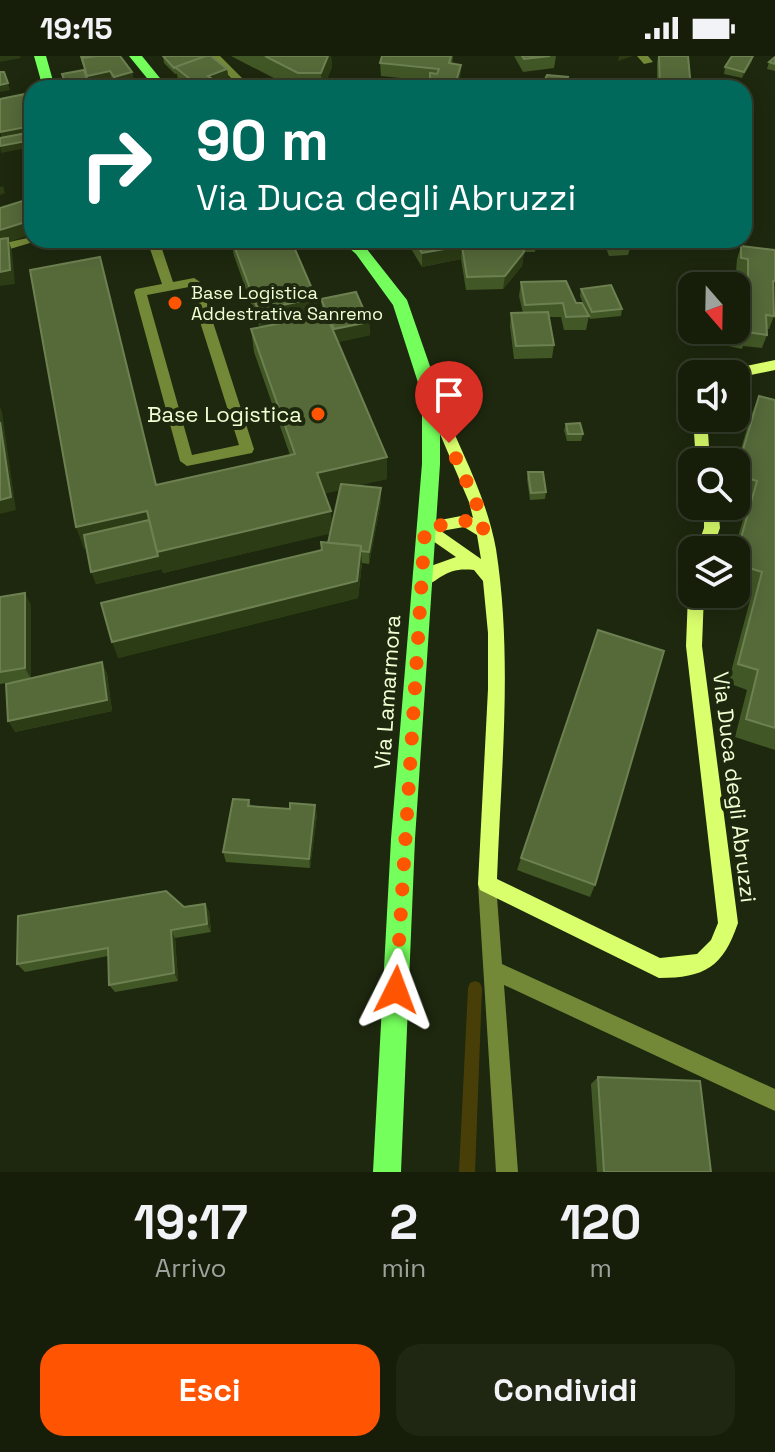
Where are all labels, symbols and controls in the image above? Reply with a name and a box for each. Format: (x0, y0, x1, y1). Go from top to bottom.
text: 19:15 (40, 9, 113, 48)
text: 90 m (196, 105, 329, 176)
icon: right (64, 112, 168, 216)
text: Via Duca degli Abruzzi (196, 175, 576, 221)
north arrow (678, 272, 750, 344)
map controls (678, 272, 750, 608)
place label: Base Logistica Addestrativa Sanremo (191, 281, 383, 325)
marker: Base Logistica Addestrativa Sanremo (166, 294, 184, 312)
button: sound (678, 360, 750, 432)
pin (415, 361, 483, 443)
icon: arrive (427, 373, 471, 417)
place label: Base Logistica (147, 400, 302, 428)
marker: Base Logistica (309, 405, 327, 423)
button: search (678, 448, 750, 520)
button: layers (678, 536, 750, 608)
street label: Via Lamarmora (368, 613, 406, 770)
street label: Via Duca degli Abruzzi (707, 670, 763, 904)
position arrow (354, 948, 438, 1032)
text: 19:17 (134, 1192, 248, 1253)
text: 2 (390, 1192, 418, 1253)
text: 120 (560, 1192, 641, 1253)
text: Arrivo (155, 1251, 227, 1285)
text: min (381, 1251, 426, 1285)
text: m (589, 1251, 612, 1285)
button: Esci (40, 1344, 380, 1436)
button: Condividi (396, 1344, 735, 1436)

